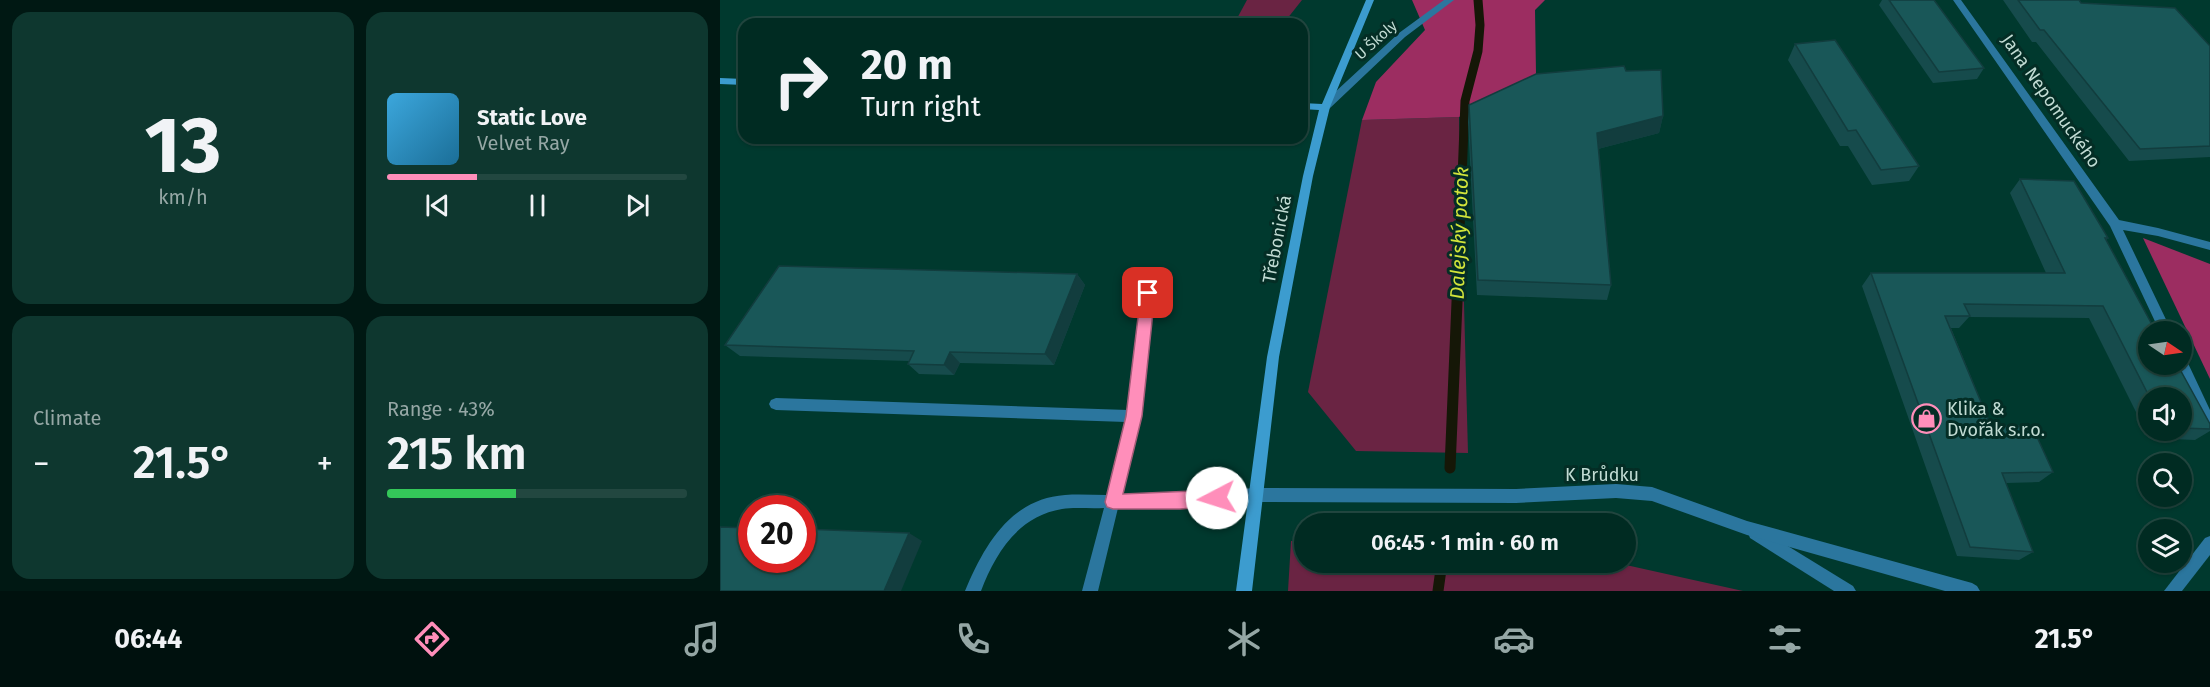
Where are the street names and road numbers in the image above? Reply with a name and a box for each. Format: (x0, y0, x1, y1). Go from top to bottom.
street label: U Školy (1351, 16, 1401, 63)
street label: Jana Nepomuckého (1997, 30, 2105, 172)
street label: Třebonická (1258, 193, 1296, 285)
street label: K Brůdku (1565, 464, 1639, 486)

